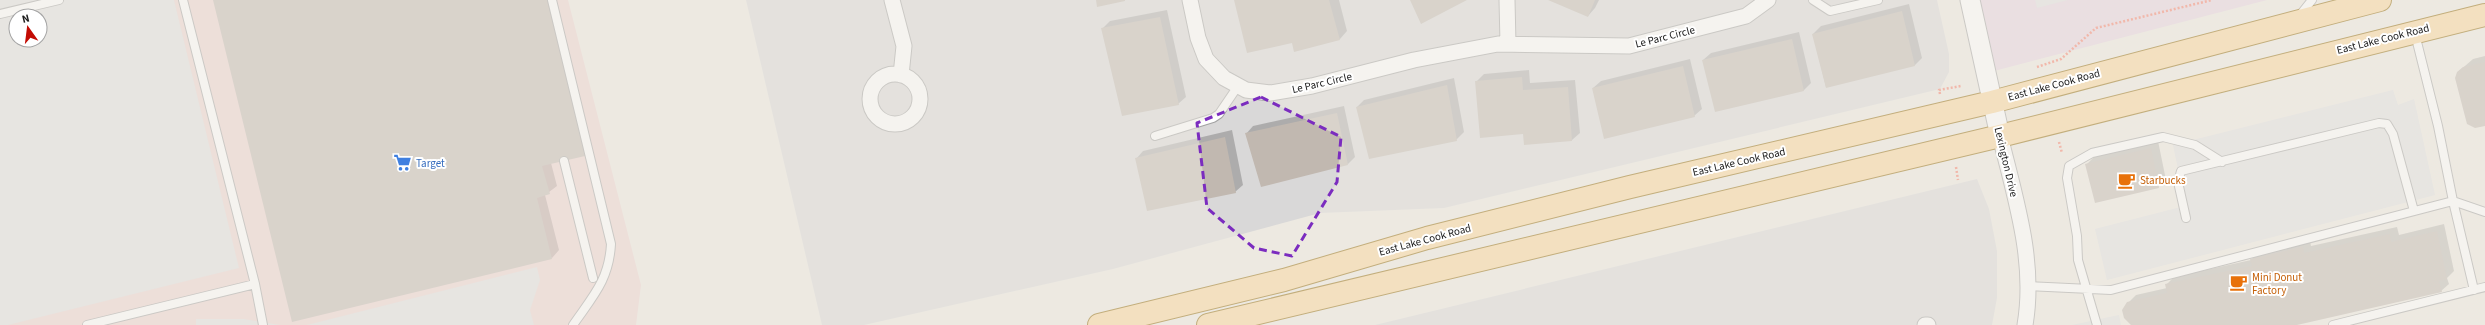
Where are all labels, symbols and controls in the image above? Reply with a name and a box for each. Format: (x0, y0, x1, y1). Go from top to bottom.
north arrow (8, 8, 48, 48)
text: N (20, 11, 31, 27)
street label: East Lake Cook Road (2335, 20, 2431, 58)
street label: Le Parc Circle (1634, 22, 1697, 52)
street label: East Lake Cook Road (2006, 65, 2102, 105)
street label: Le Parc Circle (1291, 69, 1354, 97)
street label: Lexington Drive (1991, 126, 2021, 199)
street label: East Lake Cook Road (1691, 144, 1787, 180)
supermarket icon: Target (393, 153, 413, 173)
place label: Target (416, 156, 445, 171)
cafe icon: Starbucks (2117, 170, 2137, 190)
place label: Starbucks (2140, 173, 2186, 188)
street label: East Lake Cook Road (1377, 220, 1473, 260)
place label: Mini Donut Factory (2252, 270, 2302, 298)
cafe icon: Mini Donut Factory (2229, 273, 2249, 293)

